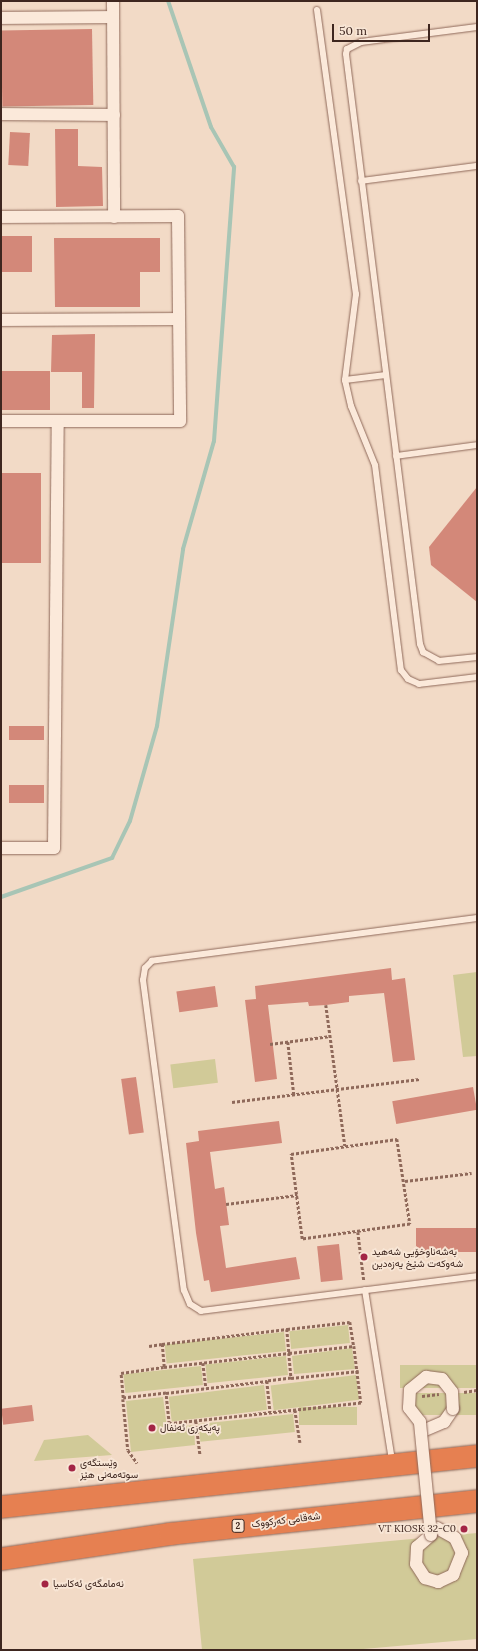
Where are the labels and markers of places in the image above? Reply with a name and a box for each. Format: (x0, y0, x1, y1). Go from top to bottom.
place label: بەشەناوخۆیی شەهید شەوکەت شێخ یەزەدین (372, 1245, 463, 1268)
marker: بەشەناوخۆیی شەهید شەوکەت شێخ یەزەدین (359, 1252, 369, 1262)
place label: پەیکەری ئەنفال (160, 1422, 220, 1434)
marker: پەیکەری ئەنفال (147, 1423, 157, 1433)
place label: وێستگەی سوتەمەنی هێز (80, 1456, 138, 1480)
marker: وێستگەی سوتەمەنی هێز (67, 1463, 77, 1473)
place label: VT KIOSK 32-C0 (378, 1523, 456, 1535)
marker: VT KIOSK 32-C0 (459, 1524, 469, 1534)
place label: نەمامگەی ئەکاسیا (53, 1578, 124, 1590)
marker: نەمامگەی ئەکاسیا (40, 1579, 50, 1589)

